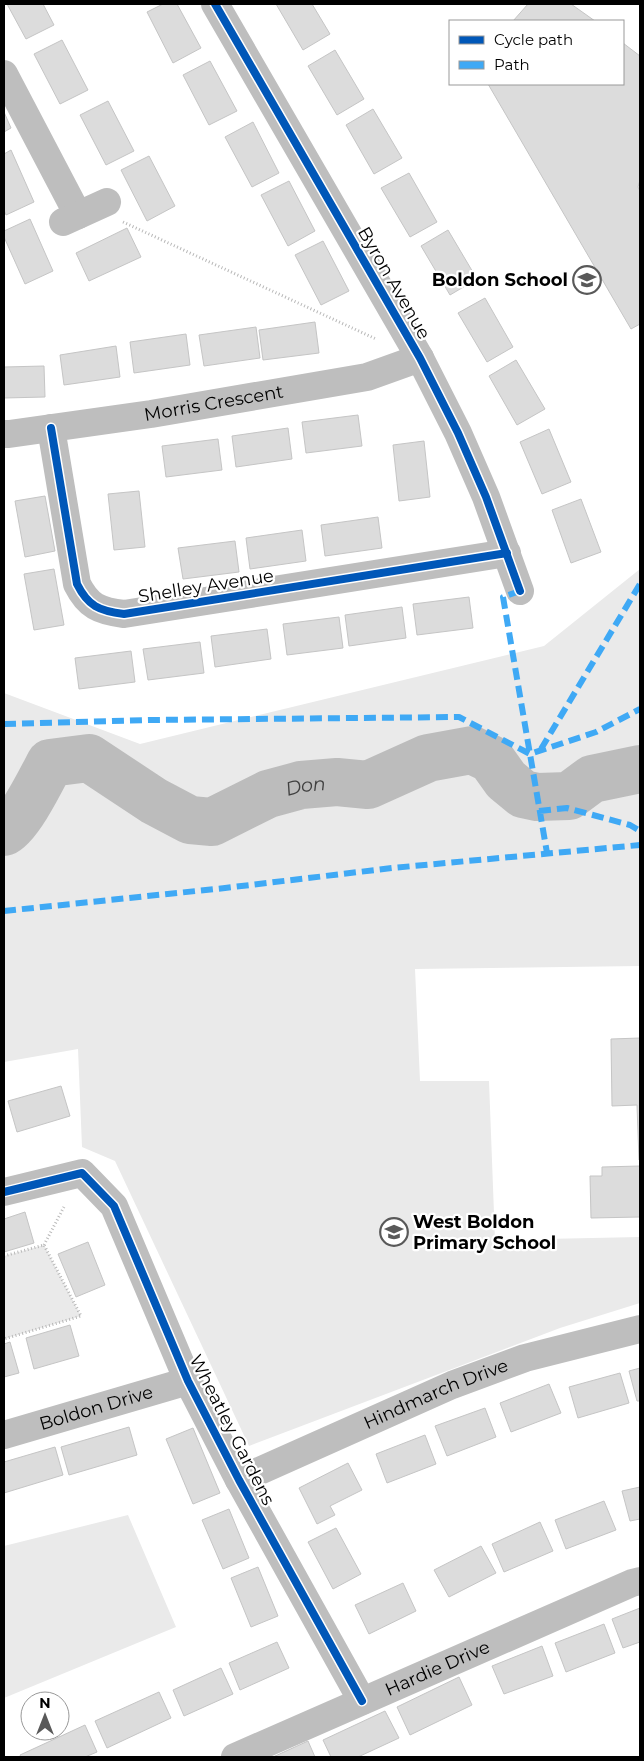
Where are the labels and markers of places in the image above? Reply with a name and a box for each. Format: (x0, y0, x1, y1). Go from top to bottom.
school or university icon: Boldon School (572, 265, 602, 295)
place label: Boldon School (432, 269, 568, 291)
place label: West Boldon Primary School (413, 1211, 556, 1254)
school or university icon: West Boldon Primary School (379, 1217, 409, 1247)

